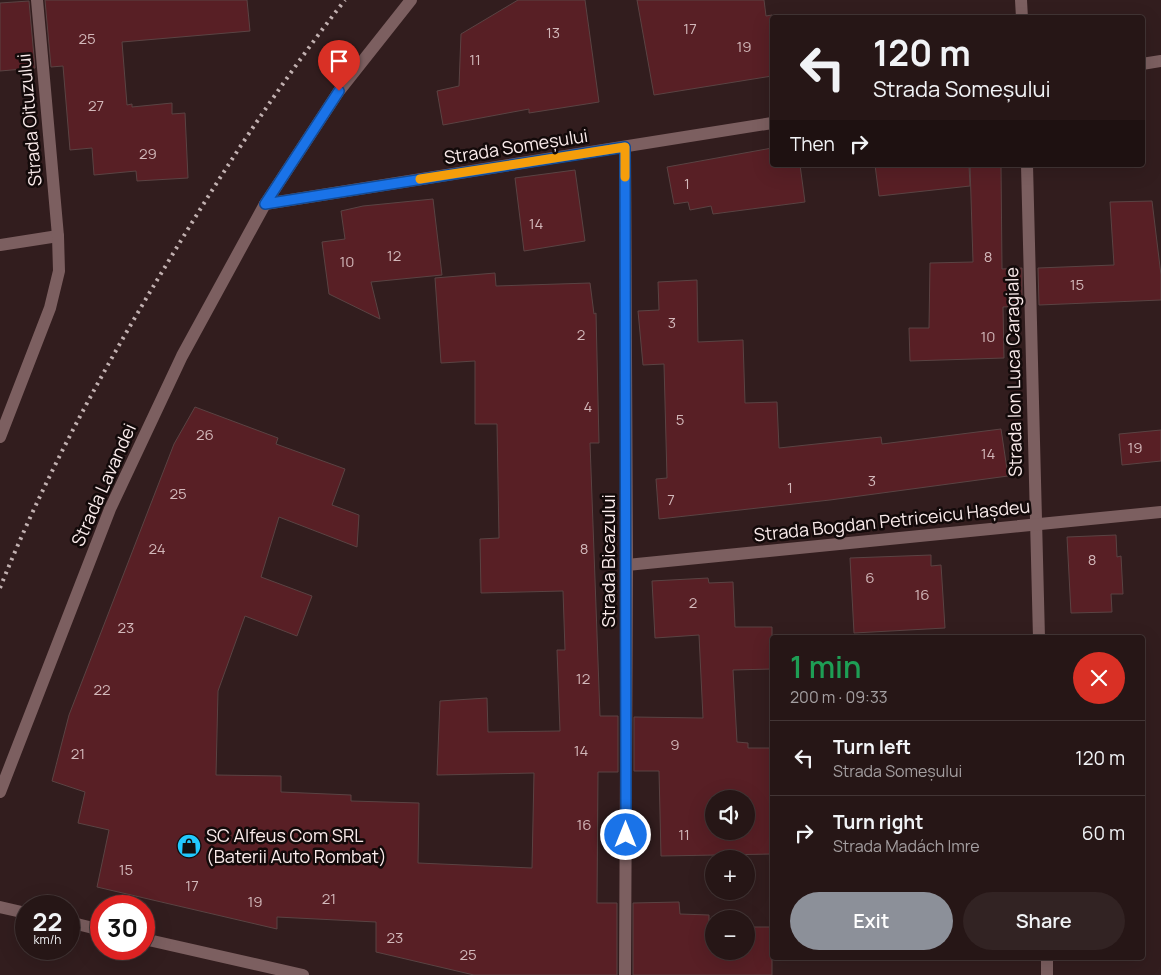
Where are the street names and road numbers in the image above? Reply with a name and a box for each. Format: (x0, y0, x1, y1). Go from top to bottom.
street label: Strada Oituzului (11, 53, 47, 187)
street label: Strada Someșului (442, 123, 590, 169)
street label: Strada Ion Luca Caragiale (999, 267, 1027, 477)
street label: Strada Lavandei (65, 419, 141, 550)
street label: Strada Bicazului (596, 494, 620, 628)
street label: Strada Bogdan Petriceicu Hașdeu (753, 494, 1031, 546)

